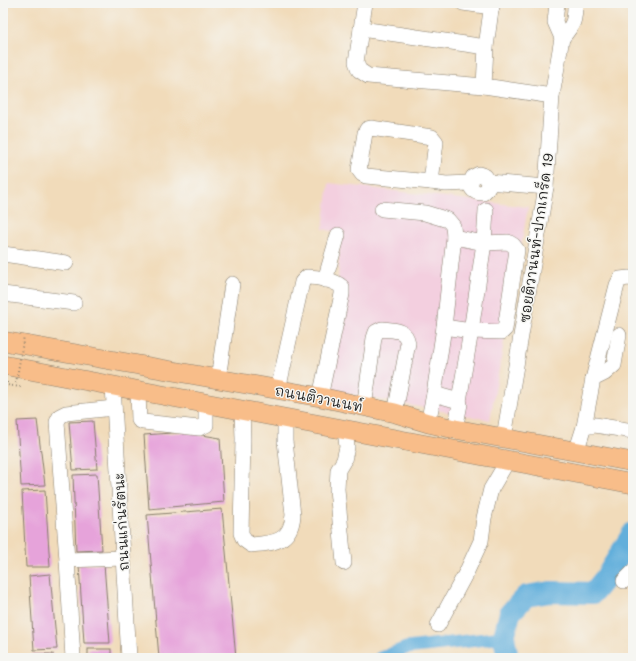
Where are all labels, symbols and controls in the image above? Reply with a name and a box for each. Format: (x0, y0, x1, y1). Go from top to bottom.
street label: ซอยติวานนท์-ปากเกร็ด 19 (515, 152, 557, 324)
street label: ถนนติวานนท์ (273, 380, 365, 416)
street label: ถนนแก่นรัตนะ (109, 472, 133, 572)

